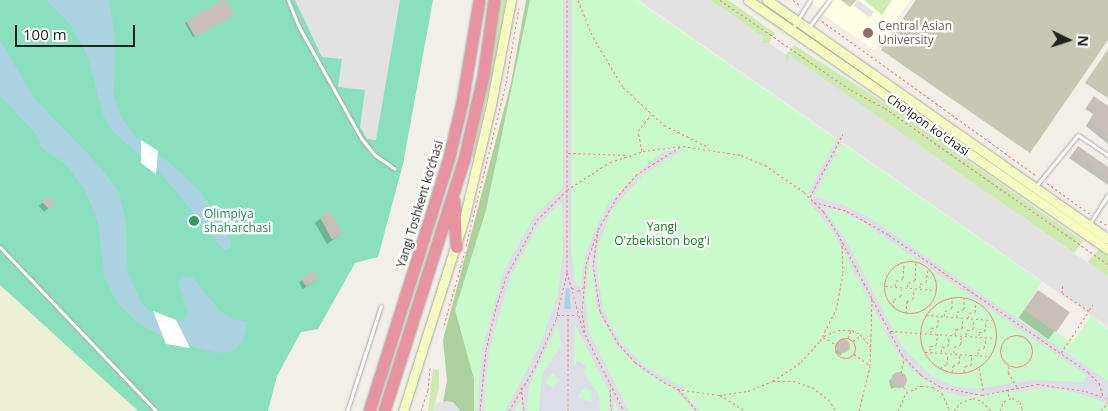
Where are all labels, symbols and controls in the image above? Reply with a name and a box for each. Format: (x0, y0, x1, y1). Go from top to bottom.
scale bar (18, 15, 138, 47)
north arrow (1043, 15, 1093, 65)
place label: Central Asian University (878, 19, 952, 47)
text: 100 m (23, 24, 67, 44)
marker: Central Asian University (862, 27, 874, 39)
text: N (1074, 35, 1093, 47)
street label: Cho'lpon ko'chasi (884, 91, 972, 159)
street label: Yangi Toshkent ko‘chasi (394, 139, 446, 269)
place label: Olimpiya shaharchasi (204, 207, 271, 235)
marker: Olimpiya shaharchasi (188, 215, 200, 227)
park label: Yangi O'zbekiston bog'i (614, 220, 710, 248)

